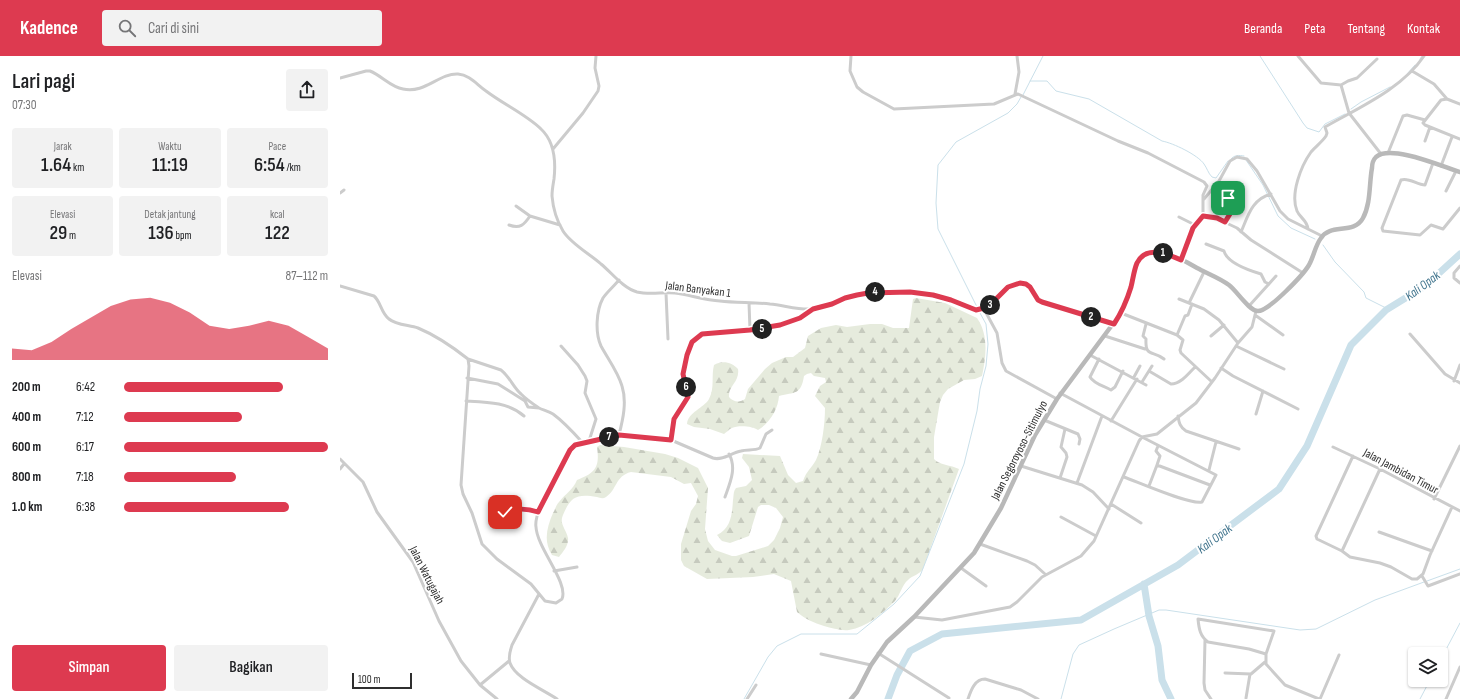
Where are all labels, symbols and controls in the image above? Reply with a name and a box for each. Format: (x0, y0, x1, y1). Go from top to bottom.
search box (102, 10, 382, 46)
text: Kadence (20, 17, 78, 40)
icon: search (116, 17, 138, 39)
text: Cari di sini (148, 19, 199, 38)
text: Beranda (1244, 20, 1282, 37)
text: Peta (1304, 20, 1325, 37)
text: Tentang (1347, 20, 1385, 37)
text: Kontak (1407, 20, 1440, 37)
text: Lari pagi (12, 68, 75, 95)
button: share (286, 69, 328, 111)
text: 07:30 (12, 97, 37, 113)
text: Jarak (54, 140, 72, 153)
text: Waktu (158, 140, 182, 153)
text: Pace (269, 140, 286, 153)
text: 1.64 (41, 153, 71, 177)
text: 11:19 (152, 153, 188, 177)
text: 6:54 (254, 153, 285, 177)
text: km (71, 161, 84, 174)
text: /km (285, 161, 301, 174)
pin (1211, 181, 1245, 215)
icon: arrive (1217, 187, 1239, 209)
text: Elevasi (50, 208, 75, 221)
text: Detak jantung (144, 208, 196, 221)
text: kcal (270, 208, 285, 221)
text: 29 (49, 221, 67, 245)
text: 136 (148, 221, 174, 245)
text: 122 (265, 221, 290, 245)
text: m (67, 229, 76, 242)
text: bpm (174, 229, 192, 242)
pin: 1 (1153, 243, 1173, 263)
text: 1 (1161, 246, 1165, 259)
water label: Kali Opak (1402, 267, 1444, 304)
text: Elevasi (12, 268, 42, 284)
text: 87–112 m (286, 268, 328, 284)
street label: Jalan Banyakan 1 (663, 278, 732, 301)
pin: 4 (865, 282, 885, 302)
text: 4 (872, 285, 878, 298)
pin: 3 (980, 295, 1000, 315)
text: 3 (988, 298, 992, 311)
pin: 2 (1081, 307, 1101, 327)
text: 2 (1089, 310, 1093, 323)
pin: 5 (752, 319, 772, 339)
text: 5 (760, 322, 764, 335)
pin: 6 (676, 377, 696, 397)
text: 200 m (12, 379, 41, 395)
text: 6:42 (76, 379, 95, 395)
text: 6 (683, 380, 689, 393)
street label: Jalan Segoroyoso-Sitimulyo (987, 398, 1051, 503)
text: 400 m (12, 409, 41, 425)
text: 7:12 (76, 409, 94, 425)
pin: 7 (599, 427, 619, 447)
text: 7 (607, 430, 611, 443)
text: 600 m (12, 439, 41, 455)
text: 6:17 (76, 439, 94, 455)
street label: Jalan Jambidan Timur (1360, 445, 1441, 498)
text: 800 m (12, 469, 41, 485)
text: 7:18 (76, 469, 94, 485)
pin (488, 495, 522, 529)
text: 1.0 km (12, 499, 42, 515)
text: 6:38 (76, 499, 95, 515)
icon: check (494, 501, 516, 523)
water label: Kali Opak (1194, 520, 1236, 557)
street label: Jalan Watugajah (405, 543, 448, 607)
button: Simpan (12, 645, 166, 691)
button: Bagikan (174, 645, 328, 691)
map controls (1408, 647, 1448, 687)
button: layers (1408, 647, 1448, 687)
scale bar (352, 671, 412, 690)
text: 100 m (358, 673, 380, 686)

